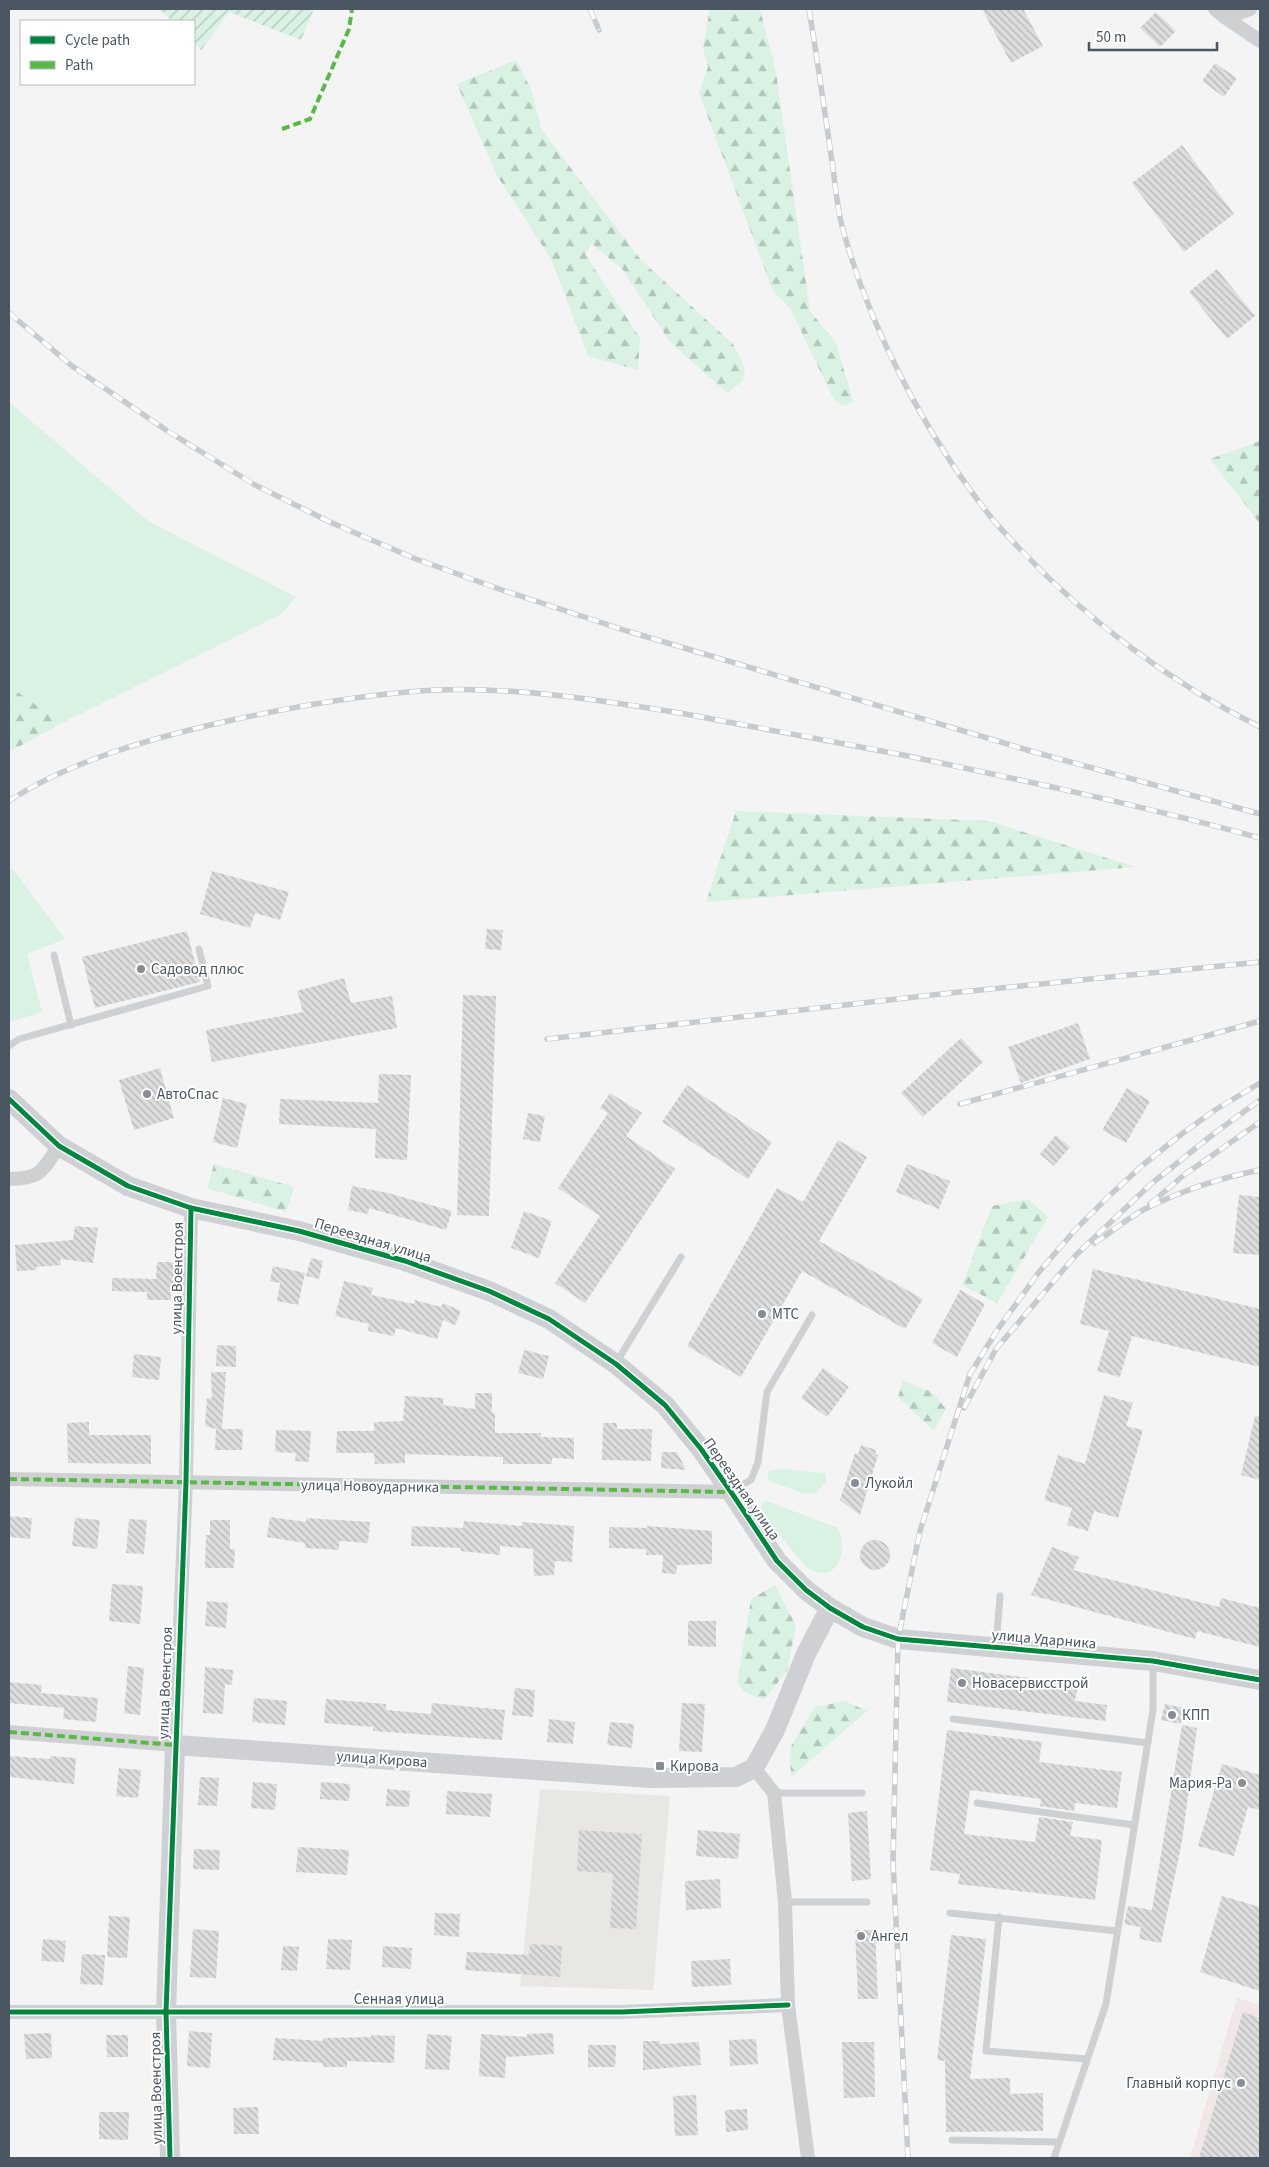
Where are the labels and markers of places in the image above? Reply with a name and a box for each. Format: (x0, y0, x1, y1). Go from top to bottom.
place label: Садовод плюс (151, 959, 244, 980)
marker: Садовод плюс (135, 963, 147, 975)
place label: АвтоСпас (157, 1084, 219, 1105)
marker: АвтоСпас (141, 1088, 153, 1100)
place label: МТС (772, 1304, 800, 1325)
marker: МТС (756, 1308, 768, 1320)
place label: Лукойл (865, 1473, 913, 1494)
marker: Лукойл (849, 1477, 861, 1489)
place label: Новасервисстрой (972, 1673, 1089, 1694)
marker: Новасервисстрой (956, 1677, 968, 1689)
place label: КПП (1182, 1705, 1210, 1726)
marker: КПП (1166, 1709, 1178, 1721)
place label: Кирова (670, 1756, 719, 1777)
marker: Кирова (654, 1760, 666, 1772)
place label: Мария-Ра (1169, 1773, 1232, 1794)
marker: Мария-Ра (1236, 1777, 1248, 1789)
place label: Ангел (871, 1926, 909, 1947)
marker: Ангел (855, 1930, 867, 1942)
place label: Главный корпус (1126, 2073, 1231, 2094)
marker: Главный корпус (1235, 2077, 1247, 2089)

